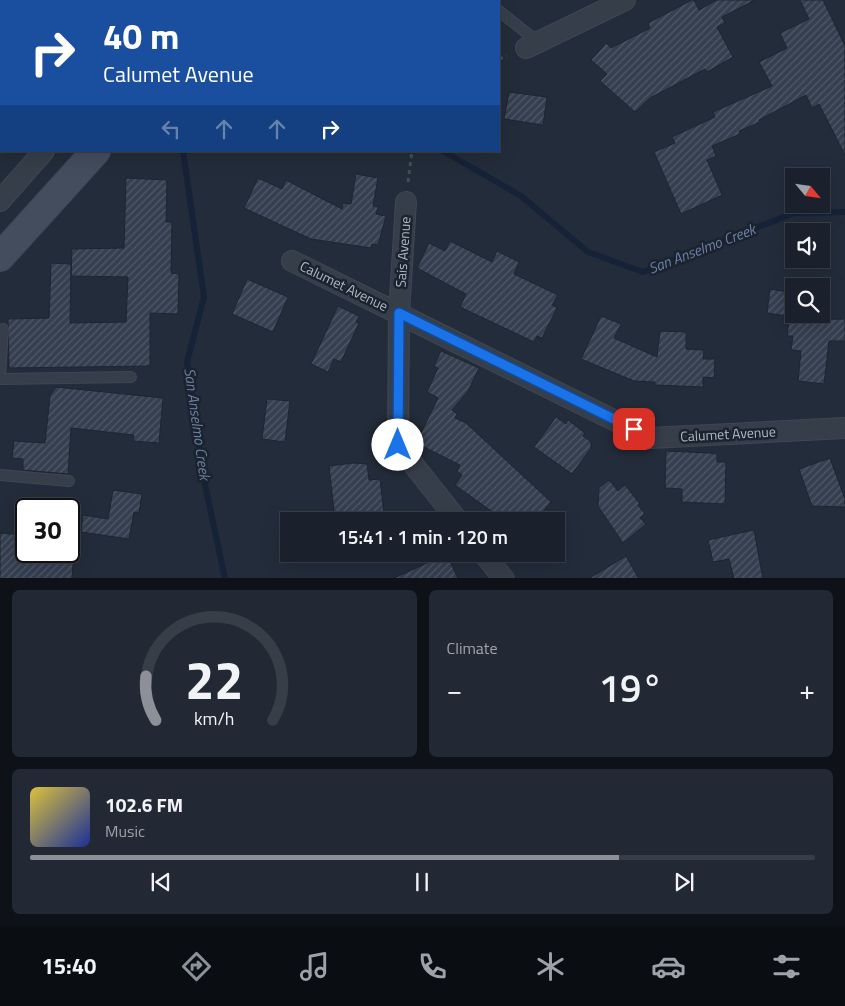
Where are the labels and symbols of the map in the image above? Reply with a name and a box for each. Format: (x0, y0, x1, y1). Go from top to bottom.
north arrow (785, 168, 830, 212)
street label: Sais Avenue (390, 216, 415, 288)
water label: San Anselmo Creek (645, 217, 761, 280)
street label: Calumet Avenue (297, 255, 392, 316)
water label: San Anselmo Creek (178, 366, 217, 484)
pin (613, 408, 655, 450)
position arrow (371, 418, 423, 470)
street label: Calumet Avenue (680, 421, 776, 446)
speed limit sign: 30 (15, 498, 80, 563)

